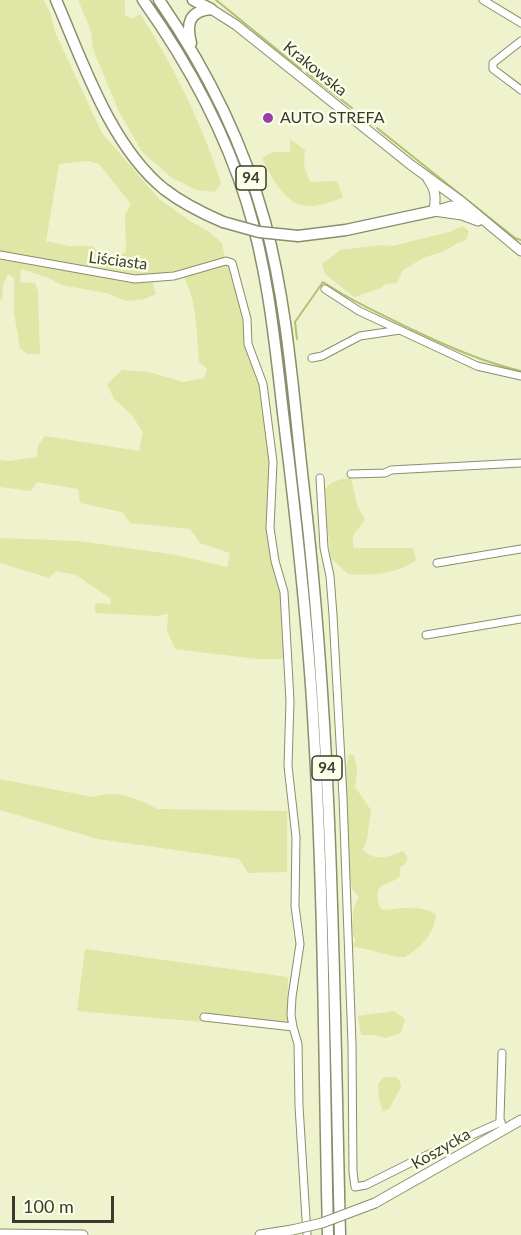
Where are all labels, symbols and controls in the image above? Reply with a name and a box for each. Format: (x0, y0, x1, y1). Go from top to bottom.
street label: Krakowska (279, 38, 351, 100)
place label: AUTO STREFA (280, 108, 385, 128)
marker: AUTO STREFA (261, 111, 275, 125)
road number: 94 (236, 166, 266, 190)
street label: Liściasta (88, 248, 148, 274)
road number: 94 (312, 756, 342, 780)
street label: Koszycka (408, 1124, 474, 1174)
scale bar (15, 1184, 117, 1222)
text: 100 m (23, 1195, 74, 1217)

